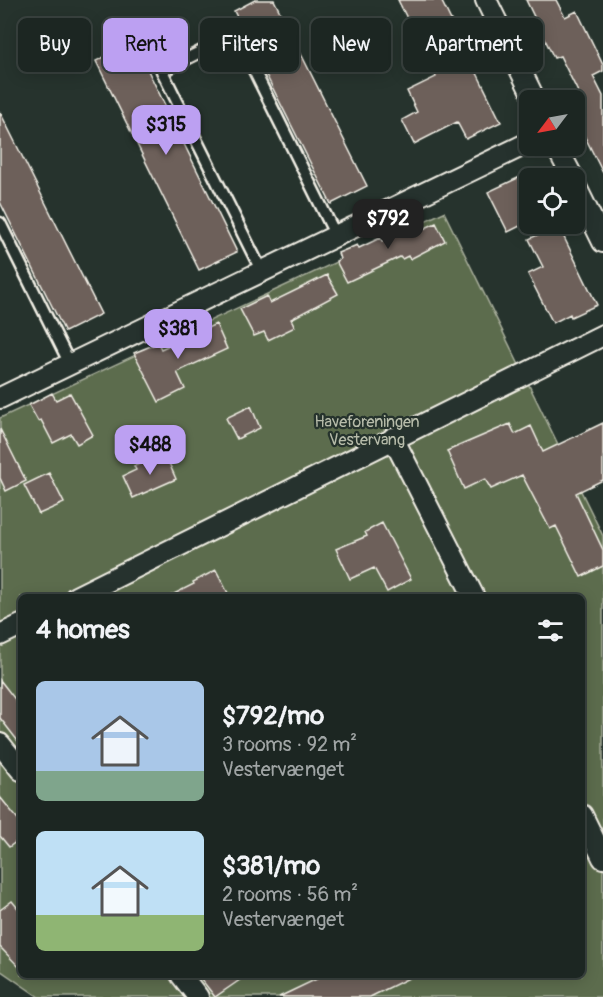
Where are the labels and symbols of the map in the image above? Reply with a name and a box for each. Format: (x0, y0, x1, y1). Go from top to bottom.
north arrow (519, 90, 585, 156)
pin: $315 (130, 105, 202, 156)
pin: $792 (352, 199, 424, 250)
pin: $381 (142, 309, 214, 360)
park label: Haveforeningen Vestervang (314, 412, 420, 450)
pin: $488 (114, 425, 186, 476)

